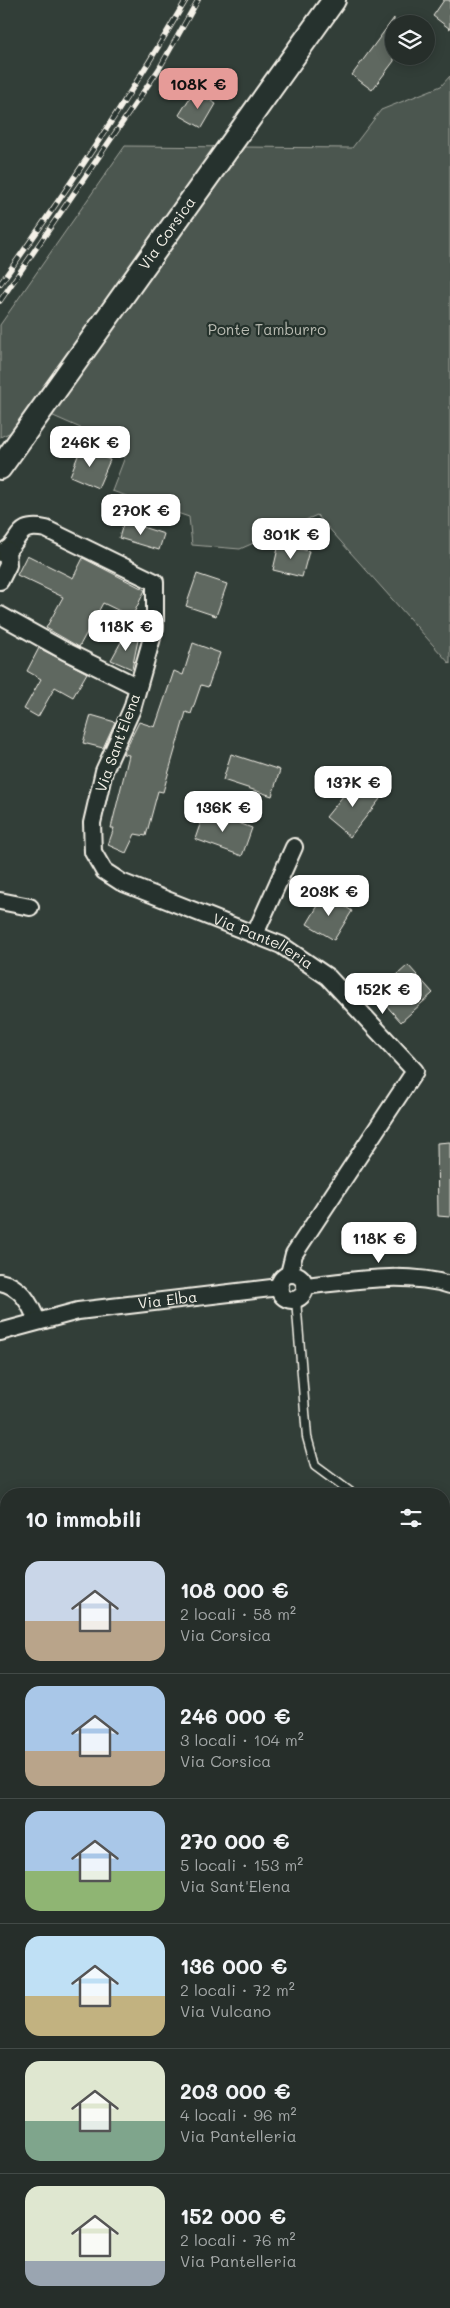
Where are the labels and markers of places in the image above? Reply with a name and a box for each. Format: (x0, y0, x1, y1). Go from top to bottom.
pin: 108K € (157, 68, 239, 110)
pin: 246K € (49, 426, 131, 468)
pin: 270K € (100, 494, 182, 536)
pin: 301K € (250, 518, 332, 560)
pin: 118K € (85, 610, 167, 652)
pin: 137K € (312, 766, 394, 808)
pin: 136K € (182, 790, 264, 833)
pin: 203K € (288, 874, 370, 917)
pin: 152K € (342, 972, 424, 1015)
pin: 118K € (338, 1222, 420, 1264)

